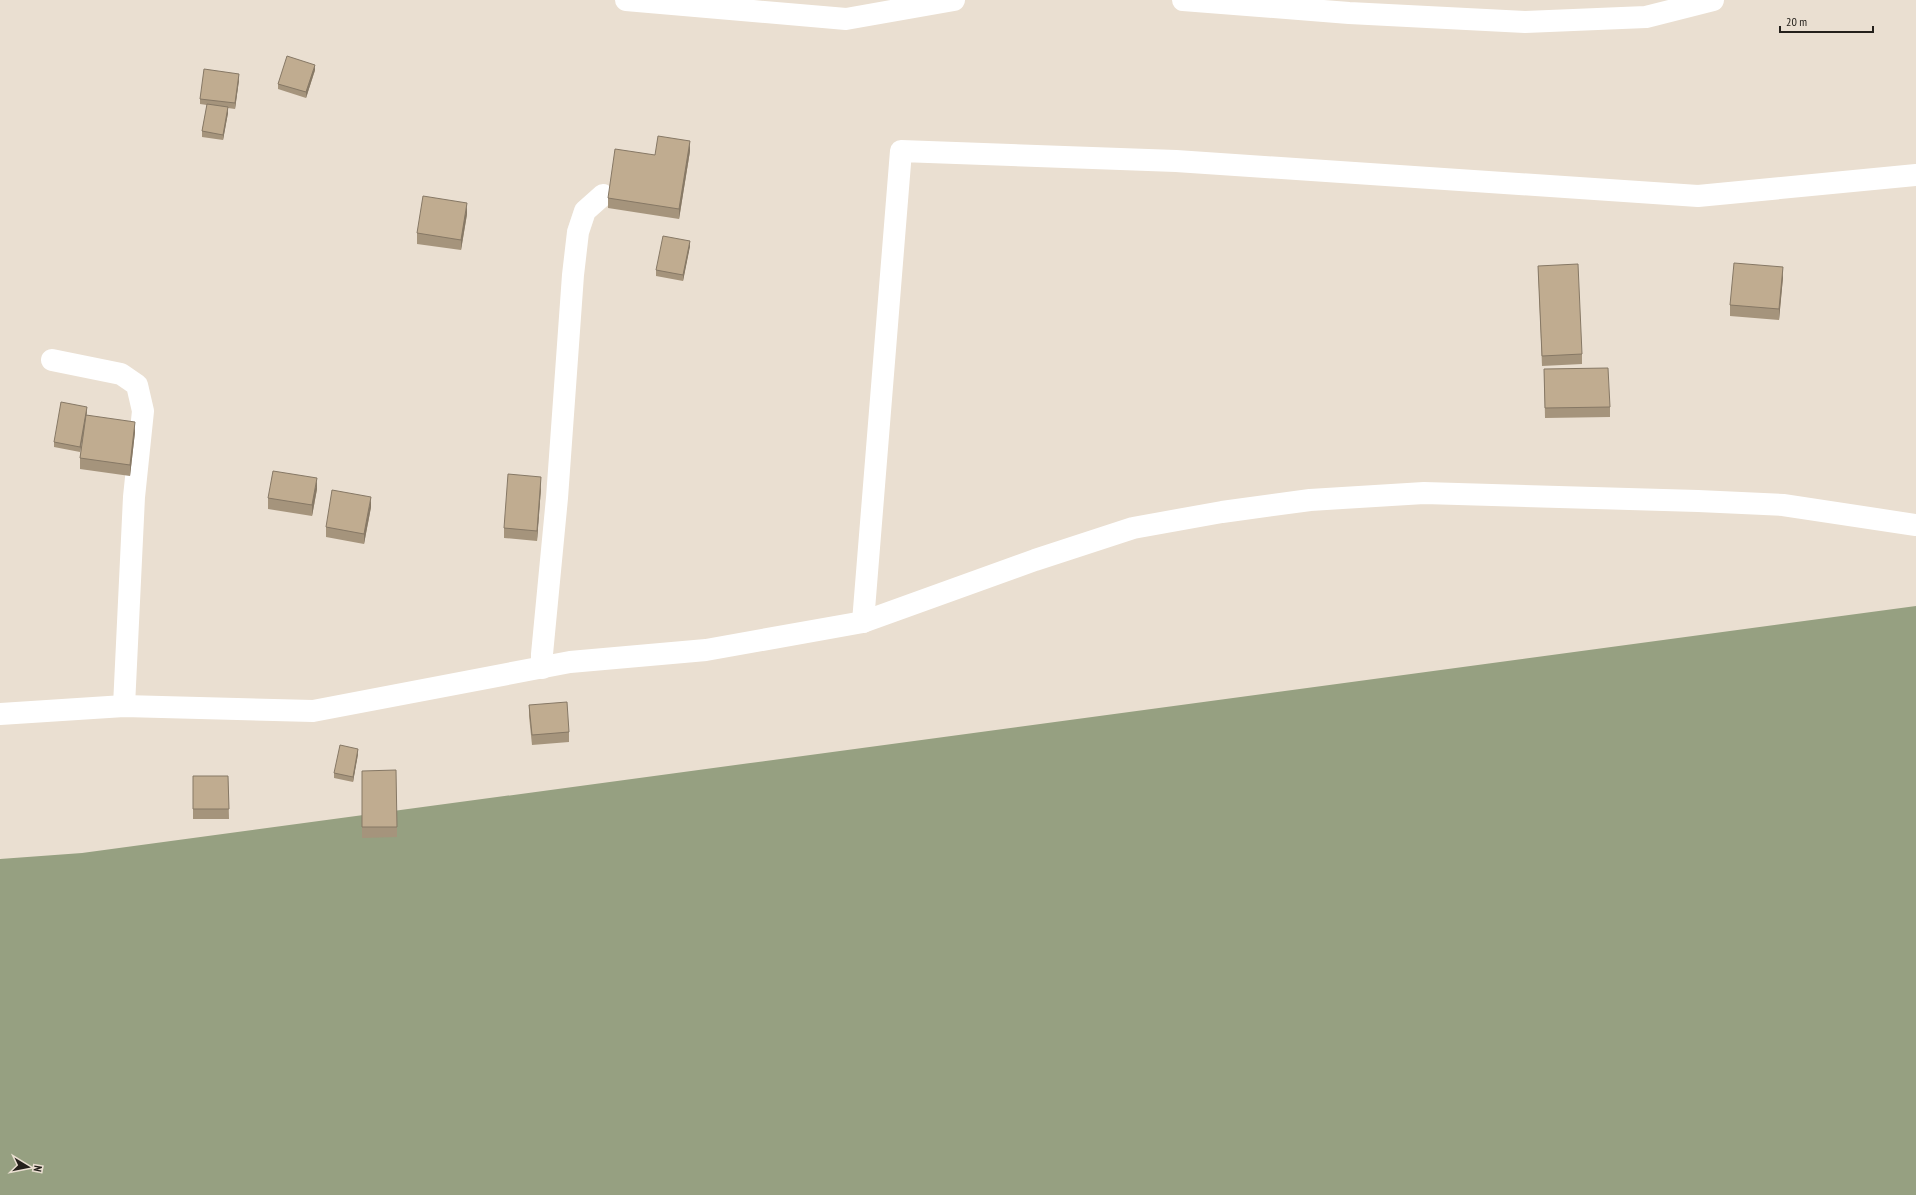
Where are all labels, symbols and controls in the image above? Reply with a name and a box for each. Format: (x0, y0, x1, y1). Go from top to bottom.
scale bar (1780, 8, 1873, 34)
text: 20 m (1786, 14, 1807, 29)
north arrow (8, 1147, 48, 1187)
text: N (30, 1165, 45, 1173)

